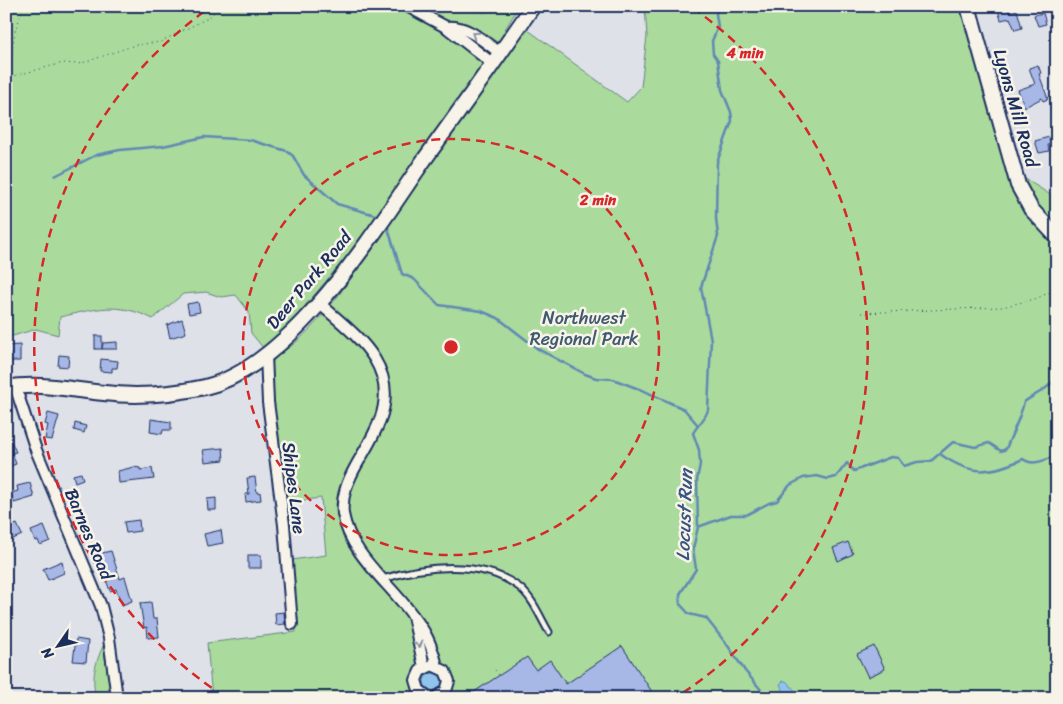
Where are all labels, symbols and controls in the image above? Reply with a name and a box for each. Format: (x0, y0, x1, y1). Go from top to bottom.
one-way arrow (471, 32, 481, 41)
text: 4 min (725, 40, 764, 66)
street label: Lyons Mill Road (984, 45, 1049, 173)
text: 2 min (579, 187, 617, 213)
street label: Deer Park Road (258, 222, 361, 337)
park label: Northwest Regional Park (530, 302, 639, 355)
centre of rings (442, 338, 460, 356)
street label: Shipes Lane (272, 440, 316, 536)
water label: Locust Run (666, 467, 702, 561)
street label: Barnes Road (55, 483, 123, 586)
north arrow (32, 622, 82, 672)
one-way arrow (414, 639, 424, 648)
text: N (34, 642, 61, 665)

